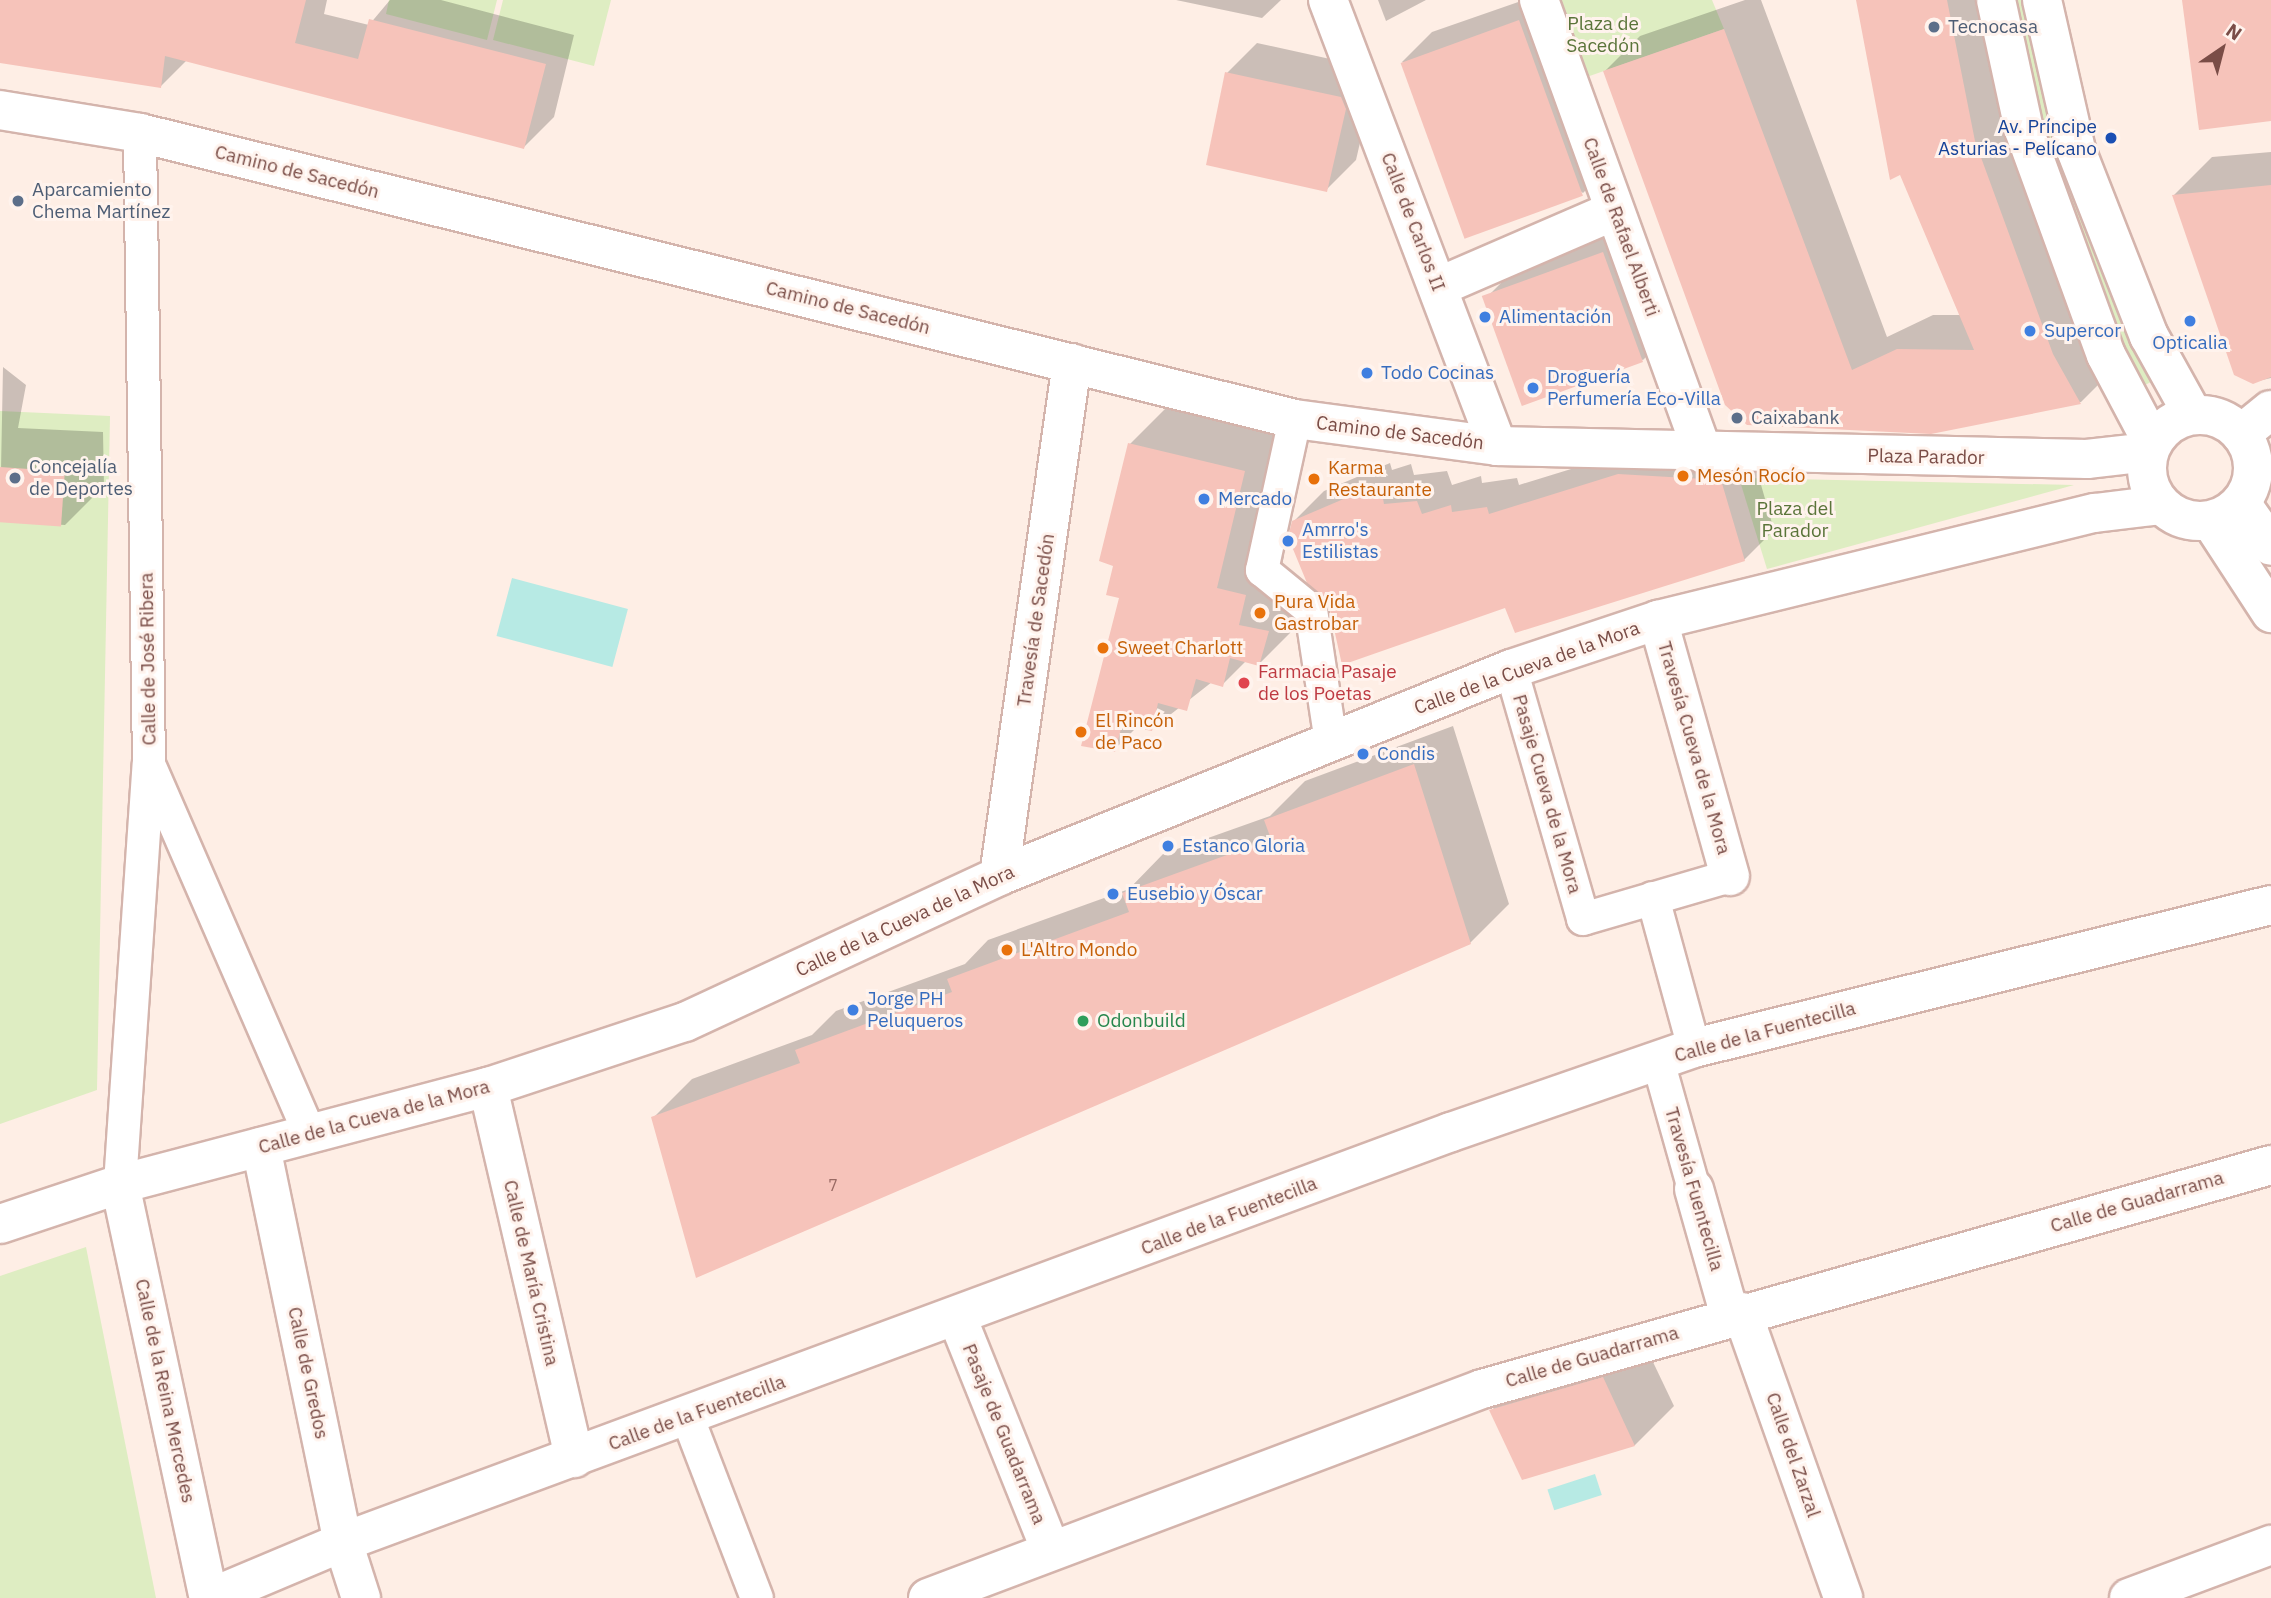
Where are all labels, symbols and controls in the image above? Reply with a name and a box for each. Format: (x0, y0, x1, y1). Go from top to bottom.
park label: Plaza de Sacedón (1566, 13, 1640, 57)
north arrow (2187, 14, 2257, 84)
place label: Tecnocasa (1948, 16, 2038, 38)
text: N (2222, 18, 2247, 46)
marker: Tecnocasa (1926, 19, 1942, 35)
place label: Av. Príncipe Asturias - Pelícano (1938, 116, 2097, 160)
marker: Av. Príncipe Asturias - Pelícano (2103, 130, 2119, 146)
street label: Calle de Rafael Alberti (1578, 134, 1664, 320)
street label: Camino de Sacedón (212, 141, 382, 203)
street label: Calle de Carlos II (1376, 149, 1450, 295)
place label: Aparcamiento Chema Martínez (32, 179, 170, 223)
marker: Aparcamiento Chema Martínez (10, 193, 26, 209)
street label: Camino de Sacedón (763, 277, 933, 339)
place label: Alimentación (1499, 306, 1611, 328)
marker: Alimentación (1477, 309, 1493, 325)
marker: Opticalia (2182, 313, 2198, 329)
place label: Supercor (2044, 320, 2121, 342)
marker: Supercor (2022, 323, 2038, 339)
place label: Opticalia (2152, 332, 2228, 354)
place label: Todo Cocinas (1381, 362, 1494, 384)
marker: Todo Cocinas (1359, 365, 1375, 381)
place label: Droguería Perfumería Eco-Villa (1547, 366, 1721, 410)
marker: Droguería Perfumería Eco-Villa (1525, 380, 1541, 396)
place label: Caixabank (1751, 407, 1839, 429)
marker: Caixabank (1729, 410, 1745, 426)
street label: Camino de Sacedón (1315, 411, 1485, 455)
street label: Plaza Parador (1867, 445, 1985, 469)
place label: Concejalía de Deportes (29, 456, 133, 500)
place label: Karma Restaurante (1328, 457, 1432, 501)
place label: Mesón Rocío (1697, 465, 1805, 487)
marker: Mesón Rocío (1675, 468, 1691, 484)
marker: Concejalía de Deportes (7, 470, 23, 486)
marker: Karma Restaurante (1306, 471, 1322, 487)
place label: Mercado (1218, 488, 1292, 510)
marker: Mercado (1196, 491, 1212, 507)
park label: Plaza del Parador (1757, 498, 1833, 542)
place label: Amrro's Estilistas (1302, 519, 1379, 563)
street label: Travesía de Sacedón (1013, 532, 1059, 708)
marker: Amrro's Estilistas (1280, 533, 1296, 549)
street label: Calle de José Ribera (135, 572, 161, 746)
place label: Pura Vida Gastrobar (1274, 591, 1359, 635)
marker: Pura Vida Gastrobar (1252, 605, 1268, 621)
street label: Calle de la Cueva de la Mora (1411, 617, 1643, 719)
place label: Sweet Charlott (1117, 637, 1243, 659)
street label: Travesía Cueva de la Mora (1653, 639, 1735, 857)
marker: Sweet Charlott (1095, 640, 1111, 656)
place label: Farmacia Pasaje de los Poetas (1258, 661, 1397, 705)
marker: Farmacia Pasaje de los Poetas (1236, 675, 1252, 691)
street label: Pasaje Cueva de la Mora (1508, 692, 1586, 896)
place label: El Rincón de Paco (1095, 710, 1174, 754)
marker: El Rincón de Paco (1073, 724, 1089, 740)
place label: Condis (1377, 743, 1435, 765)
marker: Condis (1355, 746, 1371, 762)
place label: Estanco Gloria (1182, 835, 1305, 857)
marker: Estanco Gloria (1160, 838, 1176, 854)
street label: Calle de la Cueva de la Mora (792, 860, 1018, 982)
place label: Eusebio y Óscar (1127, 883, 1263, 905)
marker: Eusebio y Óscar (1105, 886, 1121, 902)
place label: L'Altro Mondo (1021, 939, 1137, 961)
marker: L'Altro Mondo (999, 942, 1015, 958)
place label: Jorge PH Peluqueros (867, 988, 964, 1032)
street label: Calle de la Fuentecilla (1672, 997, 1858, 1067)
marker: Jorge PH Peluqueros (845, 1002, 861, 1018)
place label: Odonbuild (1097, 1010, 1186, 1032)
marker: Odonbuild (1075, 1013, 1091, 1029)
street label: Calle de la Cueva de la Mora (256, 1075, 492, 1159)
street label: Travesía Fuentecilla (1660, 1105, 1728, 1273)
street label: Calle de Guadarrama (2048, 1166, 2226, 1238)
street label: Calle de la Fuentecilla (1138, 1172, 1320, 1260)
house number: 7 (828, 1175, 838, 1195)
street label: Calle de María Cristina (499, 1178, 563, 1368)
street label: Calle de la Reina Mercedes (130, 1277, 200, 1505)
street label: Calle de Gredos (283, 1305, 333, 1441)
street label: Calle de Guadarrama (1503, 1321, 1681, 1393)
street label: Pasaje de Guadarrama (957, 1340, 1051, 1528)
street label: Calle de la Fuentecilla (605, 1370, 789, 1456)
street label: Calle del Zarzal (1761, 1390, 1825, 1520)

